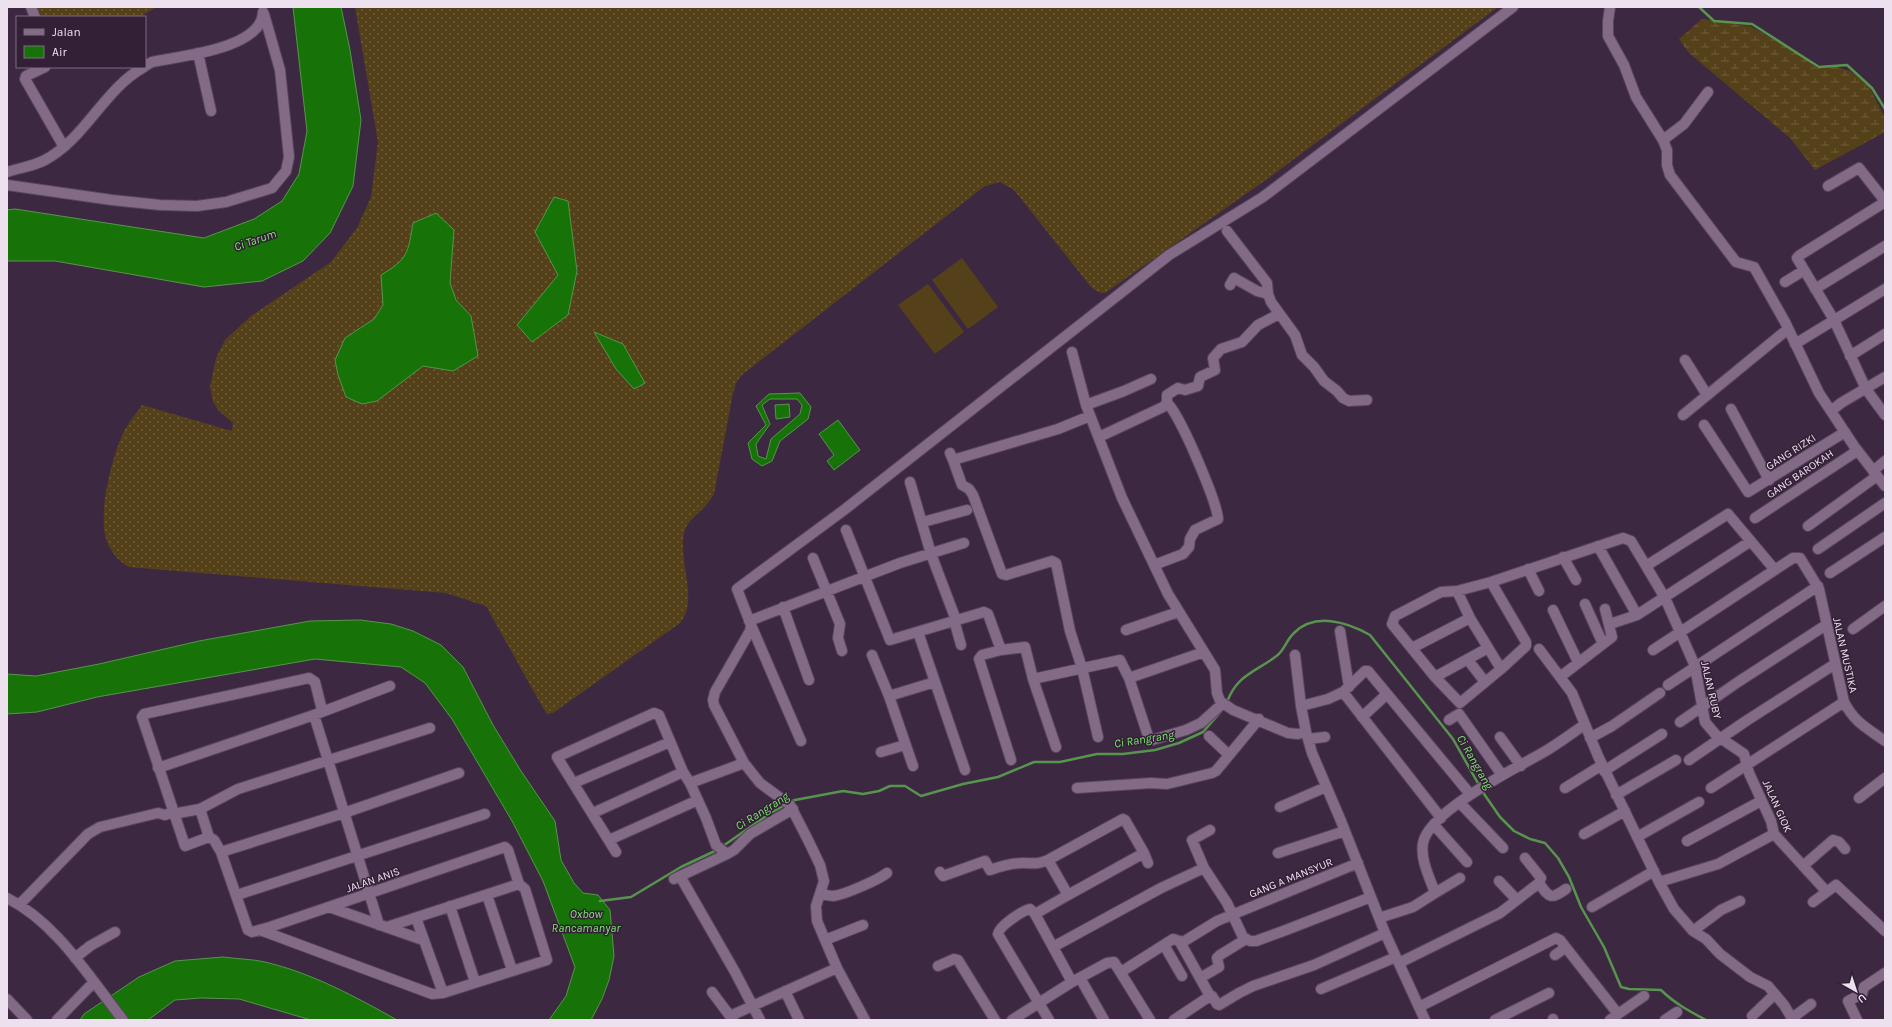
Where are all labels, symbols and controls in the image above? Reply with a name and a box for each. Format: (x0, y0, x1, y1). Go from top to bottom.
legend (16, 16, 146, 68)
text: Jalan (52, 25, 81, 39)
text: Air (52, 45, 67, 59)
water label: Ci Tarum (232, 226, 278, 254)
street label: GANG RIZKI (1764, 431, 1818, 473)
street label: GANG BAROKAH (1764, 447, 1836, 501)
street label: JALAN MUSTIKA (1830, 616, 1860, 695)
street label: JALAN RUBY (1698, 660, 1724, 720)
water label: Ci Rangrang (1113, 727, 1176, 751)
water label: Ci Rangrang (1454, 732, 1497, 792)
street label: JALAN GIOK (1760, 778, 1795, 835)
water label: Ci Rangrang (733, 789, 792, 833)
street label: GANG A MANSYUR (1247, 855, 1335, 901)
street label: JALAN ANIS (344, 865, 402, 895)
water label: Oxbow Rancamanyar (552, 907, 621, 935)
north arrow (1836, 971, 1876, 1011)
text: U (1855, 991, 1869, 1006)

